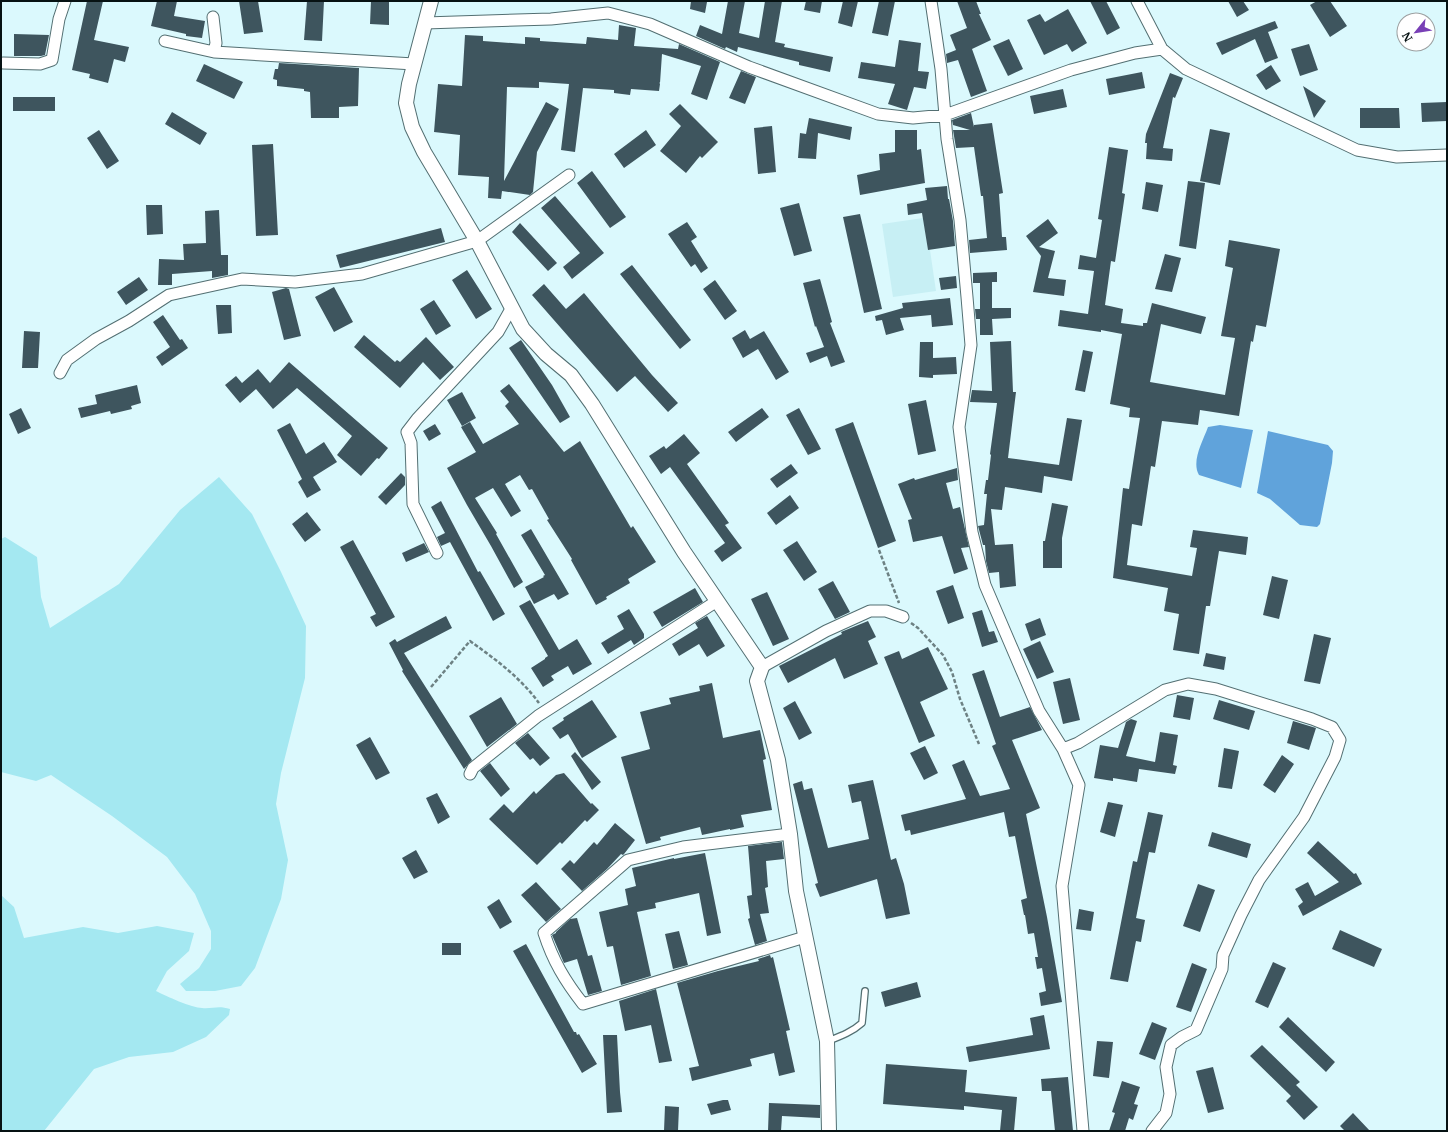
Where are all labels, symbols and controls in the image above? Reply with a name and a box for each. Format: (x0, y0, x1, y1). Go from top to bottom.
north arrow (1396, 12, 1436, 52)
text: N (1399, 29, 1416, 44)

